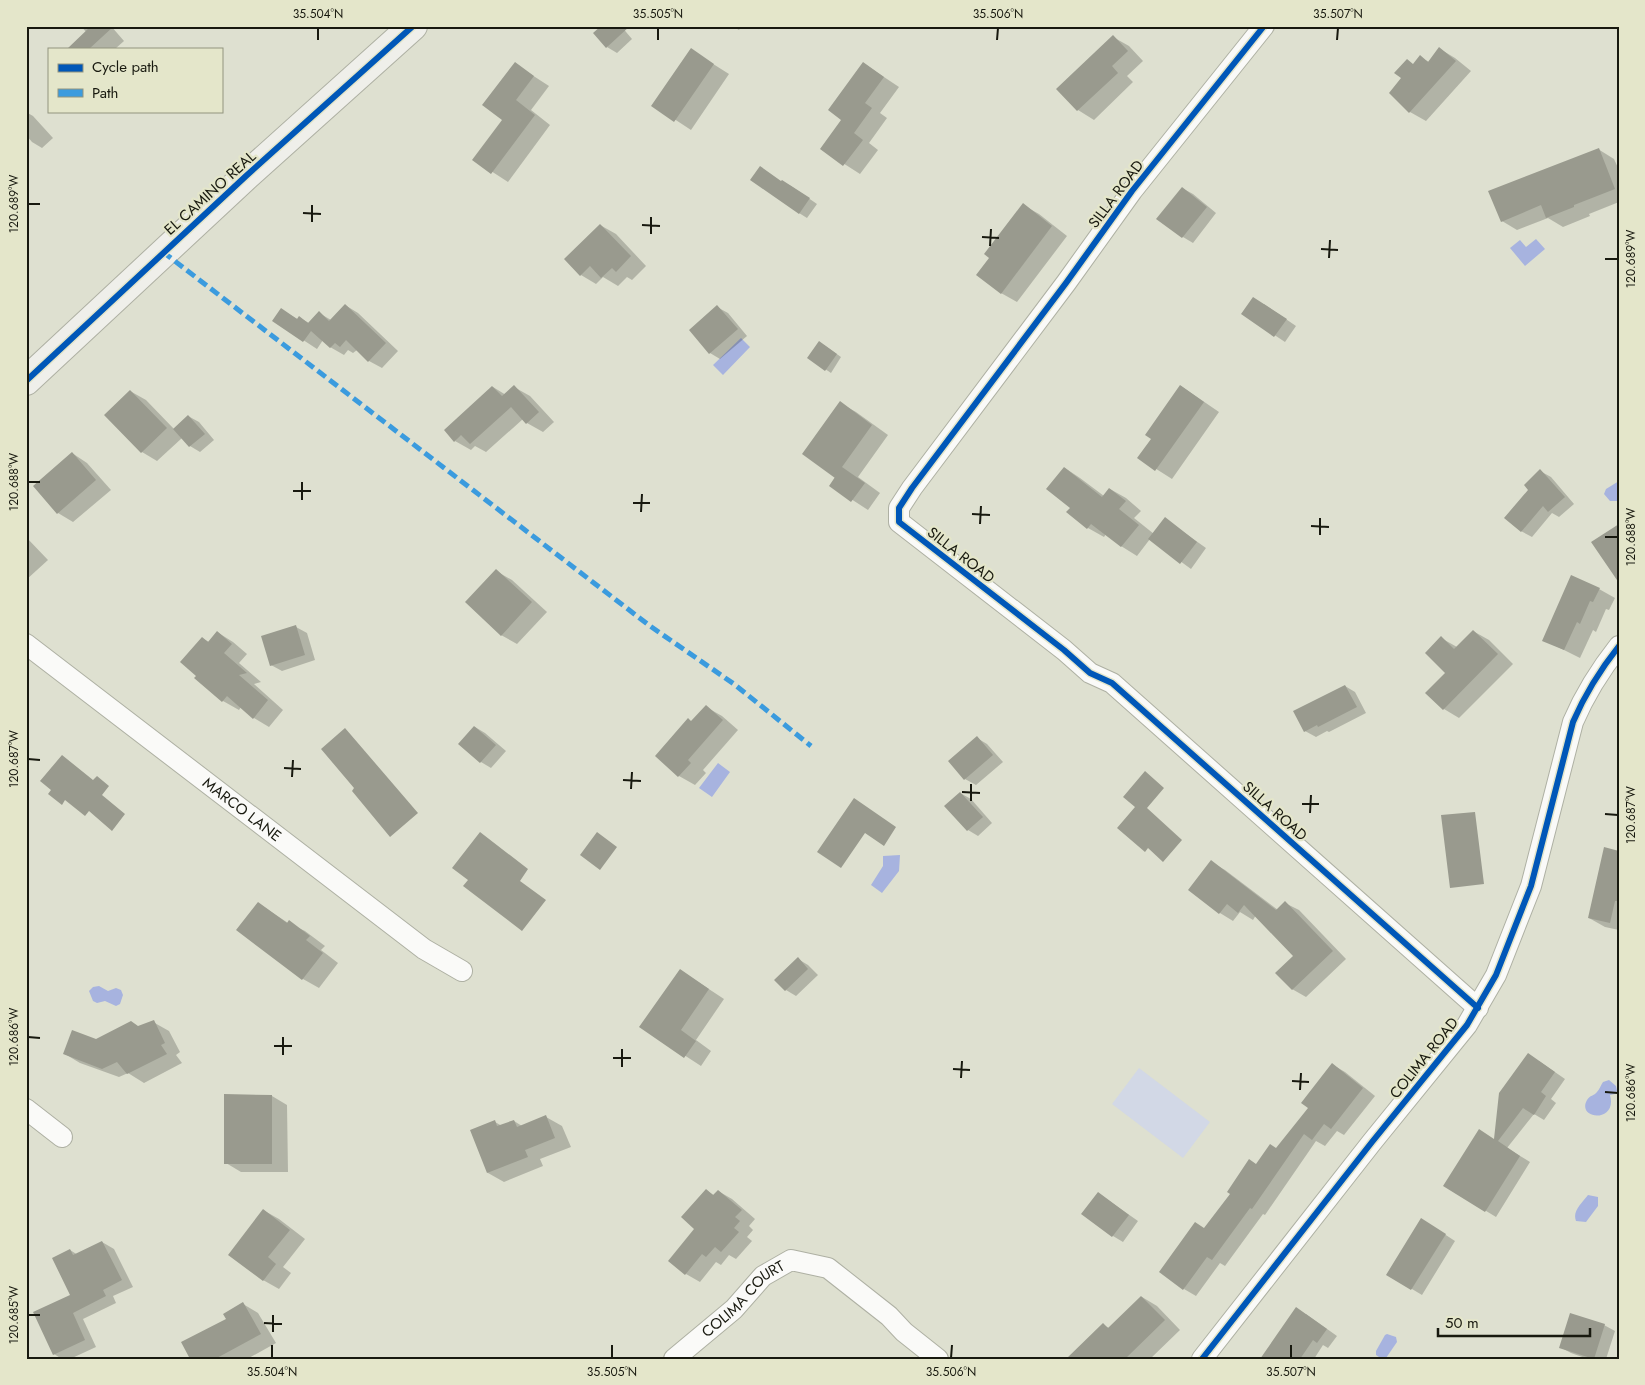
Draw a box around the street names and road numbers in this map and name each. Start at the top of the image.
street label: EL CAMINO REAL [159,146,261,240]
street label: SILLA ROAD [1083,155,1149,233]
street label: SILLA ROAD [923,522,999,588]
street label: MARCO LANE [198,772,286,847]
street label: SILLA ROAD [1238,776,1312,846]
street label: COLIMA ROAD [1384,1013,1464,1103]
street label: COLIMA COURT [697,1255,788,1343]

